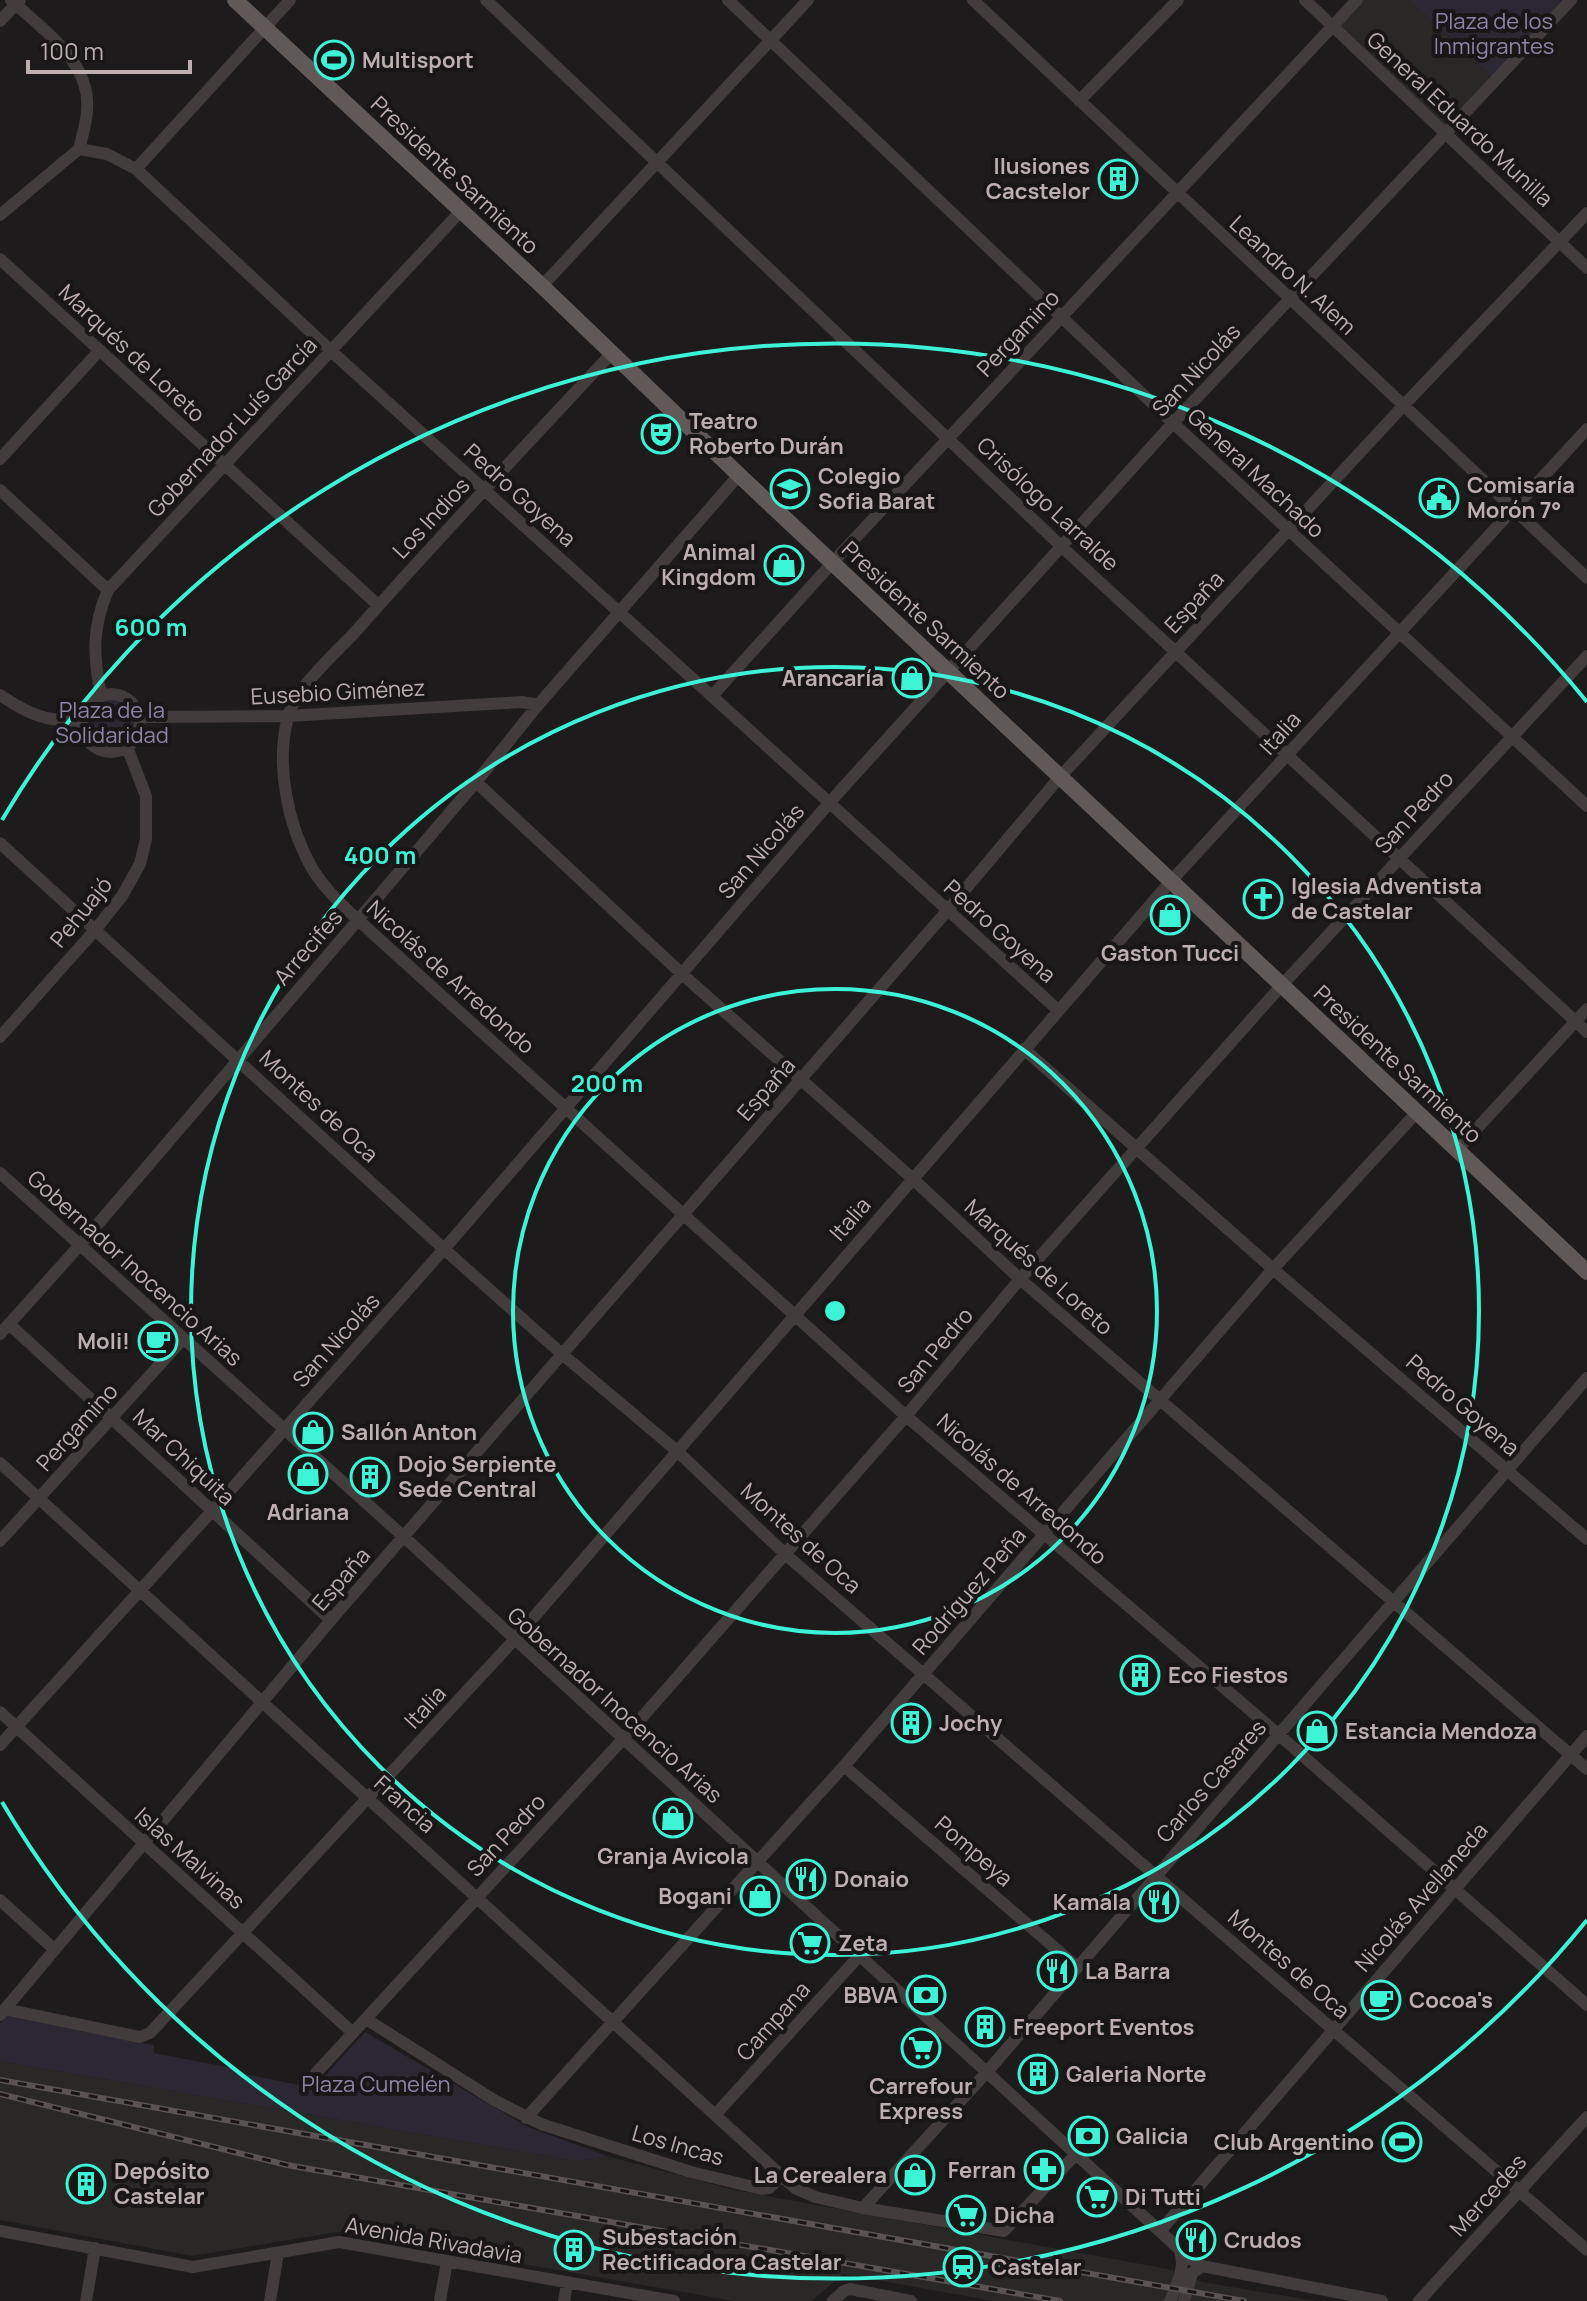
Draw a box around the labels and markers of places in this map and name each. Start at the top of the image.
sports icon: Multisport [313,39,355,81]
place label: Multisport [362,45,474,75]
place label: Ilusiones Cacstelor [986,151,1090,206]
building icon: Ilusiones Cacstelor [1097,158,1139,200]
place label: Teatro Roberto Durán [689,406,844,461]
theatre icon: Teatro Roberto Durán [640,413,682,455]
place label: Colegio Sofia Barat [818,461,935,516]
school or university icon: Colegio Sofia Barat [769,468,811,510]
place label: Comisaría Morón 7° [1467,470,1575,525]
public building icon: Comisaría Morón 7° [1418,477,1460,519]
place label: Animal Kingdom [661,537,756,592]
shop icon: Animal Kingdom [763,544,805,586]
shop icon: Arancaría [891,657,933,699]
place label: Arancaría [782,663,884,693]
place label: Iglesia Adventista de Castelar [1291,871,1482,926]
church icon: Iglesia Adventista de Castelar [1242,878,1284,920]
shop icon: Gaston Tucci [1149,894,1191,936]
place label: Gaston Tucci [1101,938,1239,968]
centre of rings [821,1297,849,1325]
cafe icon: Moli! [137,1320,179,1362]
place label: Moli! [77,1326,130,1356]
shop icon: Sallón Anton [292,1411,334,1453]
place label: Sallón Anton [341,1417,477,1447]
place label: Dojo Serpiente Sede Central [398,1449,556,1504]
shop icon: Adriana [287,1453,329,1495]
building icon: Dojo Serpiente Sede Central [349,1456,391,1498]
place label: Adriana [267,1497,349,1527]
building icon: Eco Fiestos [1119,1654,1161,1696]
place label: Eco Fiestos [1168,1660,1288,1690]
building icon: Jochy [890,1702,932,1744]
place label: Jochy [939,1708,1003,1738]
shop icon: Estancia Mendoza [1296,1710,1338,1752]
place label: Estancia Mendoza [1345,1716,1537,1746]
shop icon: Granja Avicola [652,1797,694,1839]
place label: Granja Avicola [597,1841,749,1871]
restaurant icon: Donaio [785,1858,827,1900]
place label: Donaio [834,1864,909,1894]
shop icon: Bogani [739,1875,781,1917]
place label: Bogani [658,1881,732,1911]
restaurant icon: Kamala [1138,1881,1180,1923]
place label: Kamala [1053,1887,1131,1917]
supermarket icon: Zeta [789,1922,831,1964]
place label: Zeta [838,1928,888,1958]
restaurant icon: La Barra [1036,1950,1078,1992]
place label: La Barra [1085,1956,1170,1986]
bank icon: BBVA [905,1974,947,2016]
cafe icon: Cocoa's [1360,1979,1402,2021]
place label: BBVA [844,1980,898,2010]
place label: Cocoa's [1409,1985,1493,2015]
building icon: Freeport Eventos [964,2006,1006,2048]
place label: Freeport Eventos [1013,2012,1195,2042]
supermarket icon: Carrefour Express [900,2027,942,2069]
building icon: Galeria Norte [1017,2053,1059,2095]
place label: Galeria Norte [1066,2059,1207,2089]
place label: Carrefour Express [869,2071,973,2126]
bank icon: Galicia [1067,2115,1109,2157]
place label: Galicia [1116,2121,1188,2151]
sports icon: Club Argentino [1381,2121,1423,2163]
place label: Club Argentino [1214,2127,1374,2157]
pharmacy icon: Ferran [1023,2149,1065,2191]
shop icon: La Cerealera [894,2154,936,2196]
place label: Ferran [948,2155,1016,2185]
place label: Depósito Castelar [114,2156,210,2211]
place label: La Cerealera [754,2160,887,2190]
building icon: Depósito Castelar [65,2163,107,2205]
supermarket icon: Di Tutti [1076,2176,1118,2218]
place label: Di Tutti [1125,2182,1201,2212]
supermarket icon: Dicha [945,2194,987,2236]
place label: Dicha [994,2200,1055,2230]
restaurant icon: Crudos [1175,2219,1217,2261]
place label: Subestación Rectificadora Castelar [602,2222,842,2277]
place label: Crudos [1224,2225,1302,2255]
building icon: Subestación Rectificadora Castelar [553,2229,595,2271]
station icon: Castelar [942,2246,984,2288]
place label: Castelar [991,2252,1082,2282]

